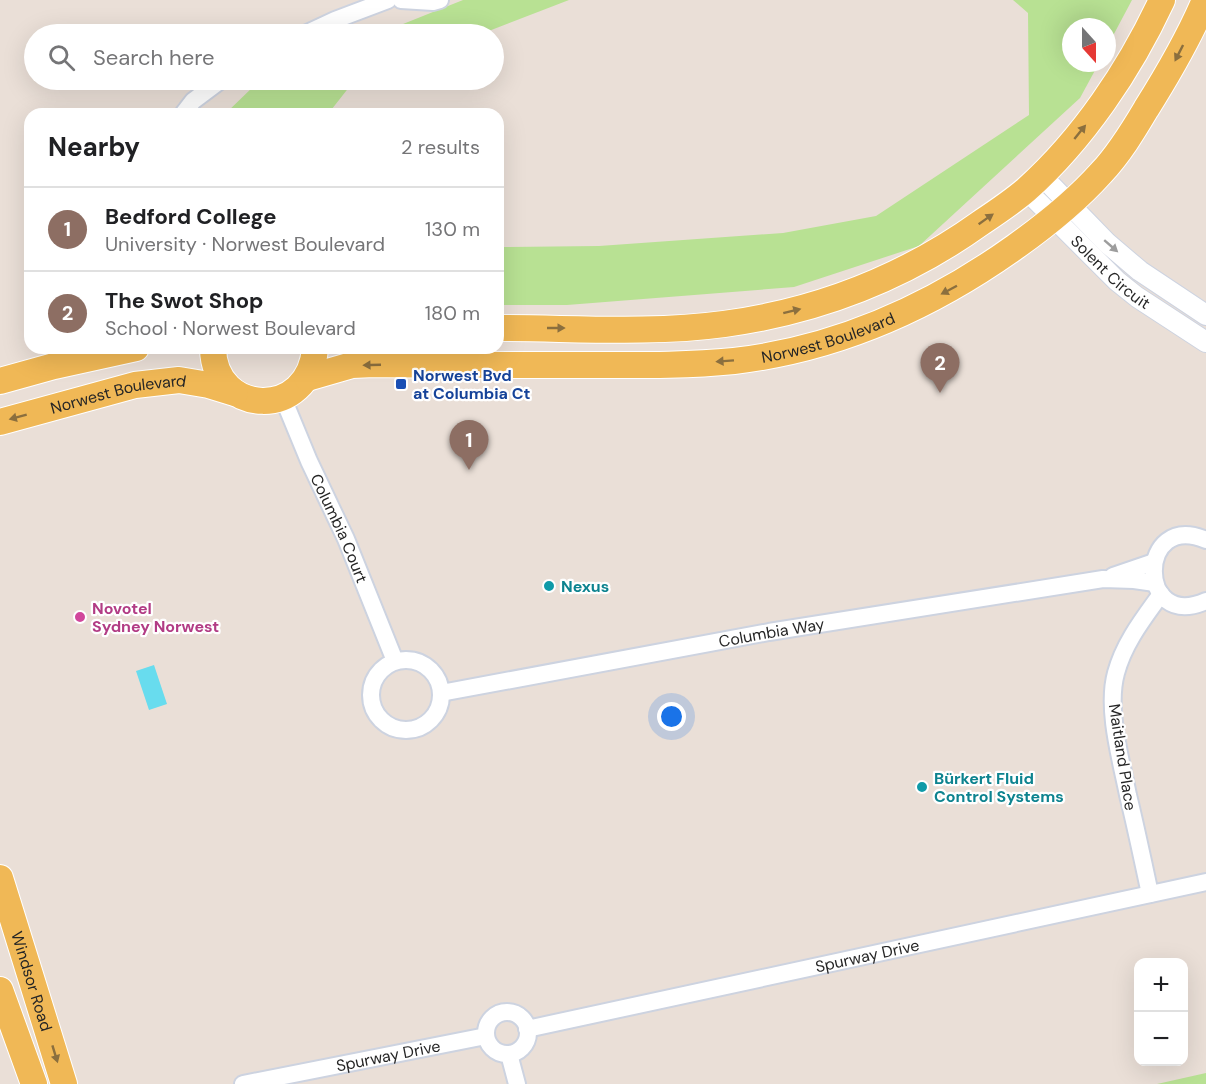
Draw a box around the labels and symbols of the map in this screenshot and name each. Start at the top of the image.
north arrow [1062,18,1116,72]
one-way arrow [1175,44,1184,61]
one-way arrow [1073,124,1086,140]
one-way arrow [978,214,994,226]
street label: Solent Circuit [1066,231,1154,314]
one-way arrow [1103,239,1118,253]
one-way arrow [940,285,957,295]
one-way arrow [783,306,801,316]
street label: Norwest Boulevard [760,308,898,368]
one-way arrow [547,323,566,333]
pin: 2 [920,344,960,393]
one-way arrow [716,356,735,366]
one-way arrow [362,360,381,369]
place label: Norwest Bvd at Columbia Ct [413,365,531,404]
street label: Norwest Boulevard [48,370,188,419]
marker: Norwest Bvd at Columbia Ct [394,377,408,391]
one-way arrow [9,412,27,422]
pin: 1 [450,420,488,470]
street label: Columbia Court [306,470,372,586]
place label: Nexus [561,576,609,597]
marker: Nexus [542,579,556,593]
place label: Novotel Sydney Norwest [92,598,219,637]
marker: Novotel Sydney Norwest [73,610,87,624]
street label: Columbia Way [717,613,826,652]
your location [657,702,686,731]
street label: Maitland Place [1104,702,1141,812]
place label: Bürkert Fluid Control Systems [934,768,1064,807]
marker: Bürkert Fluid Control Systems [915,780,929,794]
street label: Windsor Road [6,929,57,1034]
street label: Spurway Drive [813,934,921,977]
street label: Spurway Drive [334,1035,442,1076]
one-way arrow [51,1045,60,1063]

